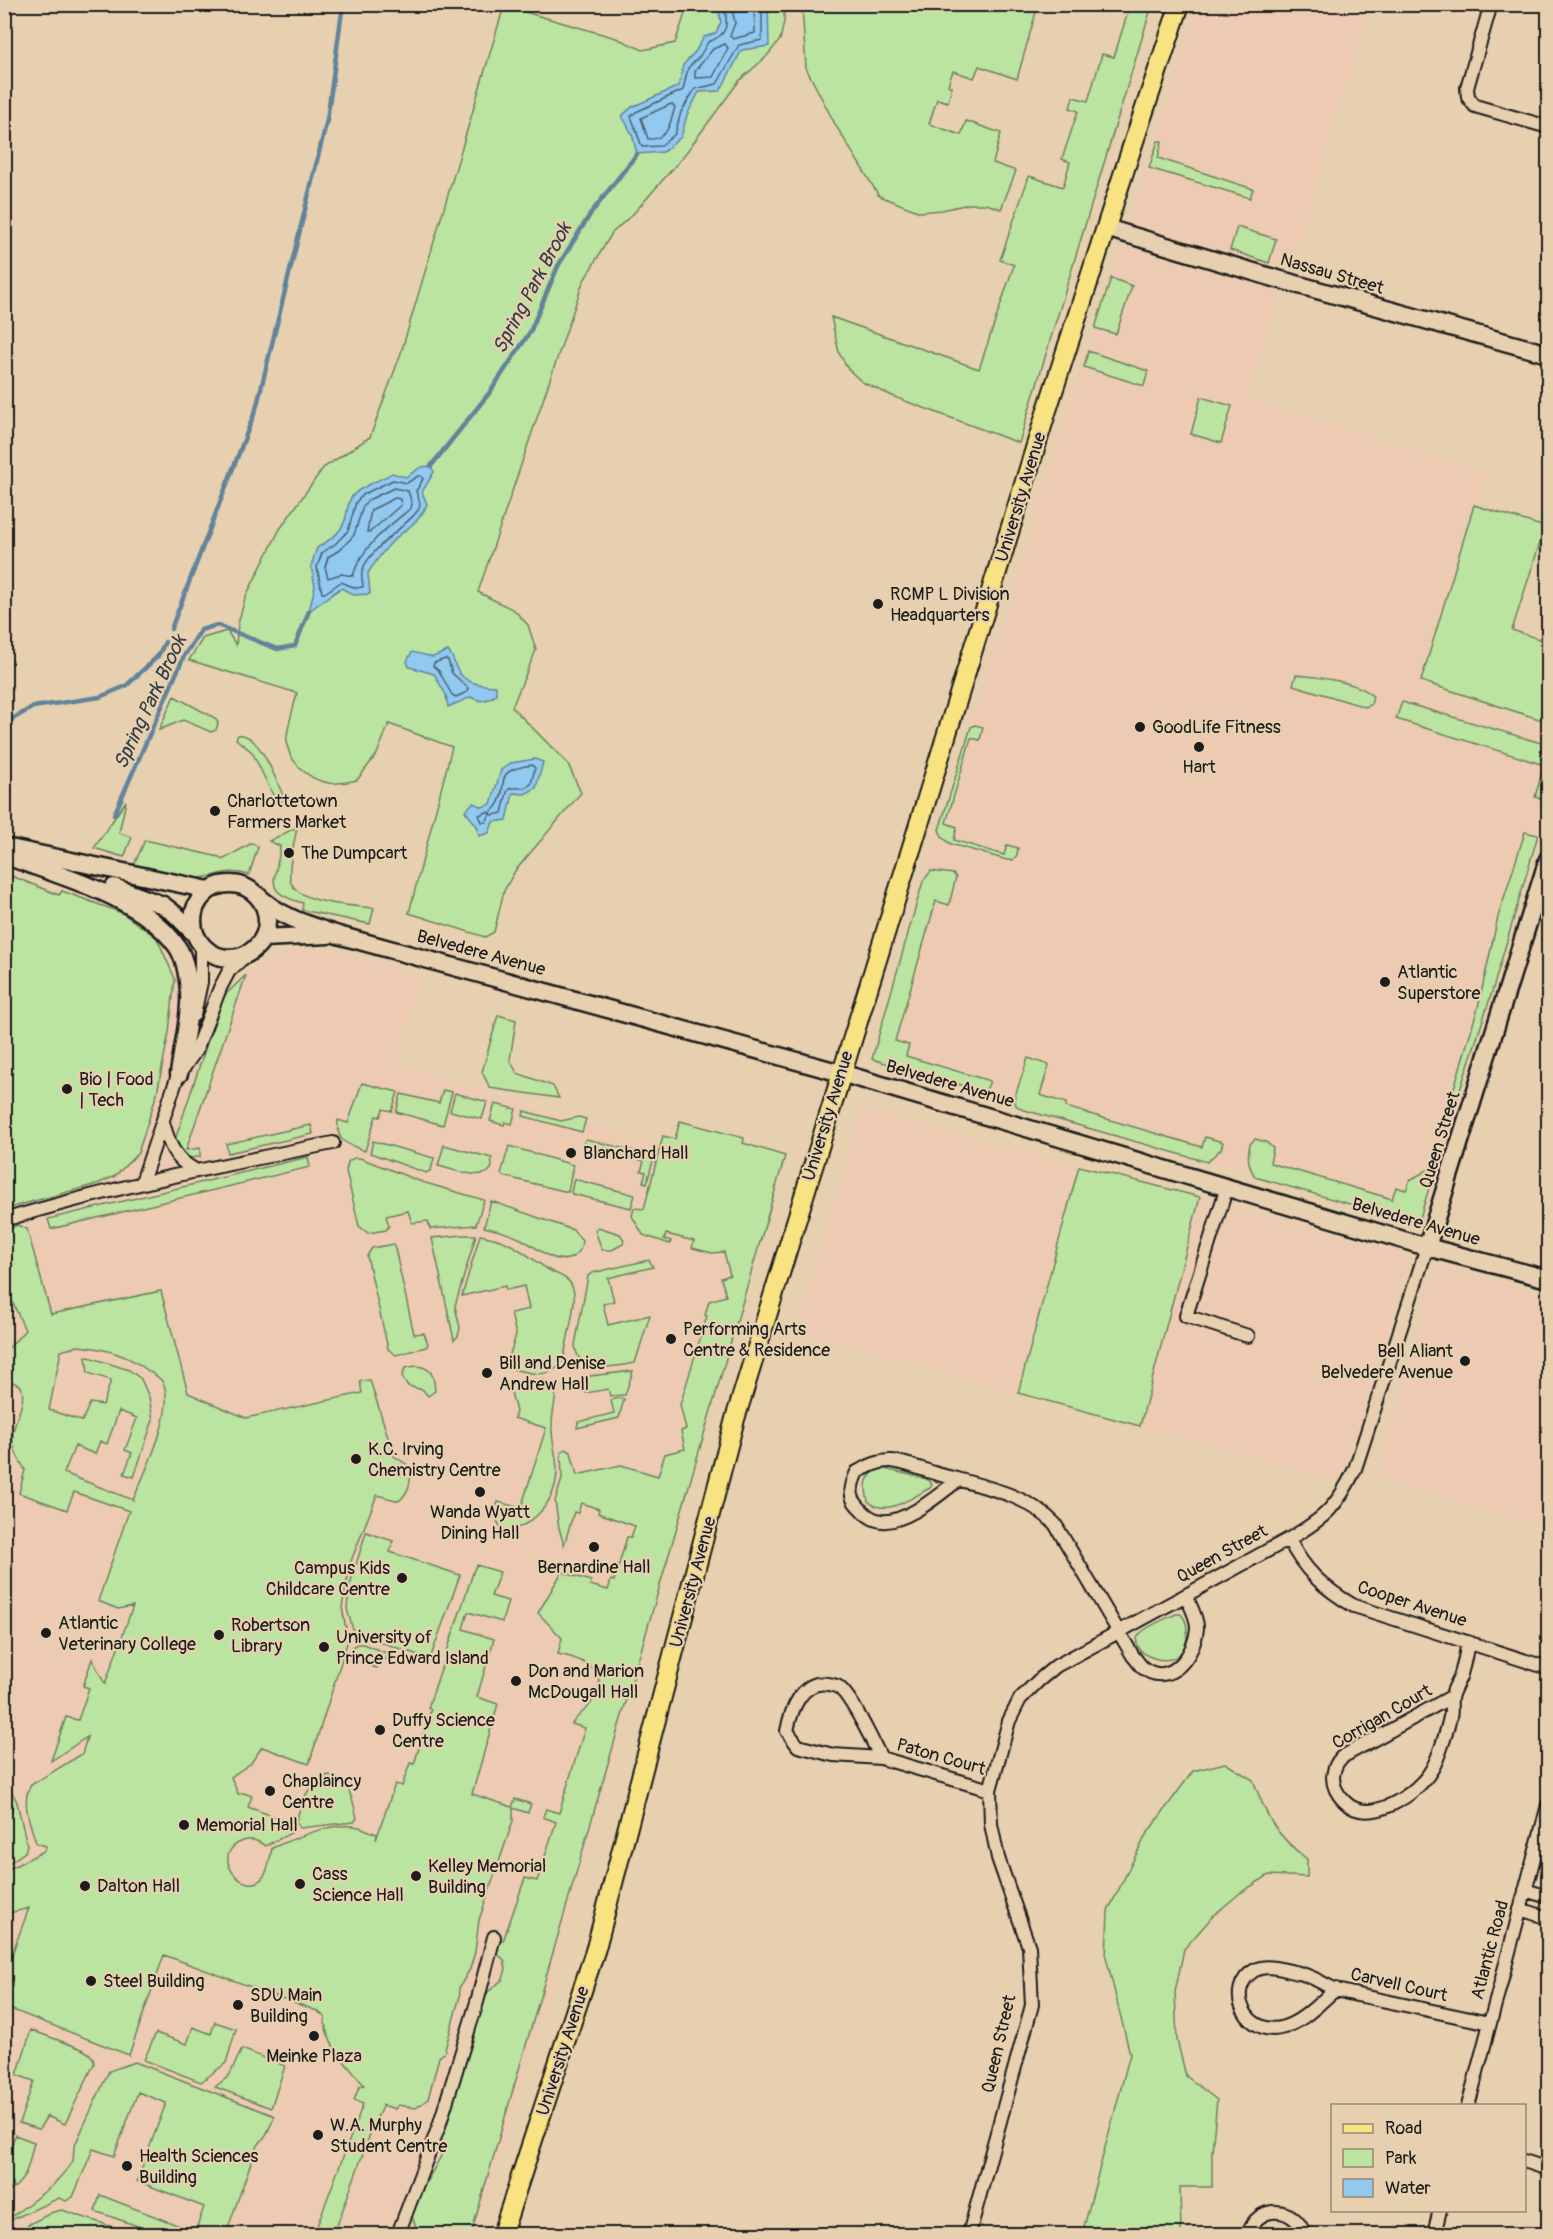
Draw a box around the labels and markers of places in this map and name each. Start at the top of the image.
place label: RCMP L Division Headquarters [890,583,1010,627]
marker: RCMP L Division Headquarters [871,597,885,611]
place label: GoodLife Fitness [1152,716,1281,739]
marker: GoodLife Fitness [1133,720,1147,734]
marker: Hart [1192,740,1206,754]
place label: Hart [1182,756,1216,779]
place label: Charlottetown Farmers Market [227,790,347,834]
marker: Charlottetown Farmers Market [208,804,222,818]
place label: The Dumpcart [301,842,408,865]
marker: The Dumpcart [282,846,296,860]
place label: Atlantic Superstore [1397,961,1480,1005]
marker: Atlantic Superstore [1378,975,1392,989]
place label: Bio | Food | Tech [79,1068,154,1112]
marker: Bio | Food | Tech [60,1082,74,1096]
place label: Blanchard Hall [583,1142,689,1165]
marker: Blanchard Hall [564,1146,578,1160]
place label: Performing Arts Centre & Residence [683,1318,830,1362]
marker: Performing Arts Centre & Residence [664,1332,678,1346]
place label: Bell Aliant Belvedere Avenue [1321,1340,1454,1384]
place label: Bill and Denise Andrew Hall [499,1352,606,1396]
marker: Bell Aliant Belvedere Avenue [1458,1354,1472,1368]
marker: Bill and Denise Andrew Hall [480,1366,494,1380]
place label: K.C. Irving Chemistry Centre [368,1438,501,1482]
marker: K.C. Irving Chemistry Centre [349,1452,363,1466]
marker: Wanda Wyatt Dining Hall [473,1485,487,1499]
place label: Wanda Wyatt Dining Hall [430,1501,531,1545]
marker: Bernardine Hall [587,1540,601,1554]
place label: Bernardine Hall [537,1556,651,1579]
place label: Campus Kids Childcare Centre [266,1557,390,1601]
marker: Campus Kids Childcare Centre [395,1571,409,1585]
place label: Atlantic Veterinary College [58,1612,196,1656]
place label: Robertson Library [231,1614,310,1658]
marker: Atlantic Veterinary College [39,1626,53,1640]
place label: University of Prince Edward Island [336,1626,489,1670]
marker: Robertson Library [212,1628,226,1642]
marker: University of Prince Edward Island [317,1640,331,1654]
place label: Don and Marion McDougall Hall [528,1660,644,1704]
marker: Don and Marion McDougall Hall [509,1674,523,1688]
place label: Duffy Science Centre [392,1709,495,1753]
marker: Duffy Science Centre [373,1723,387,1737]
place label: Chaplaincy Centre [282,1770,361,1814]
marker: Chaplaincy Centre [263,1784,277,1798]
place label: Memorial Hall [196,1814,298,1837]
marker: Memorial Hall [177,1818,191,1832]
place label: Kelley Memorial Building [428,1855,546,1899]
place label: Cass Science Hall [312,1863,404,1907]
marker: Kelley Memorial Building [409,1869,423,1883]
place label: Dalton Hall [97,1875,180,1898]
marker: Cass Science Hall [293,1877,307,1891]
marker: Dalton Hall [78,1879,92,1893]
place label: Steel Building [103,1970,205,1993]
marker: Steel Building [84,1974,98,1988]
place label: SDU Main Building [250,1984,322,2028]
marker: SDU Main Building [231,1998,245,2012]
marker: Meinke Plaza [307,2029,321,2043]
place label: Meinke Plaza [266,2045,362,2068]
place label: W.A. Murphy Student Centre [330,2114,447,2158]
marker: W.A. Murphy Student Centre [311,2128,325,2142]
place label: Health Sciences Building [139,2145,258,2189]
marker: Health Sciences Building [120,2159,134,2173]

